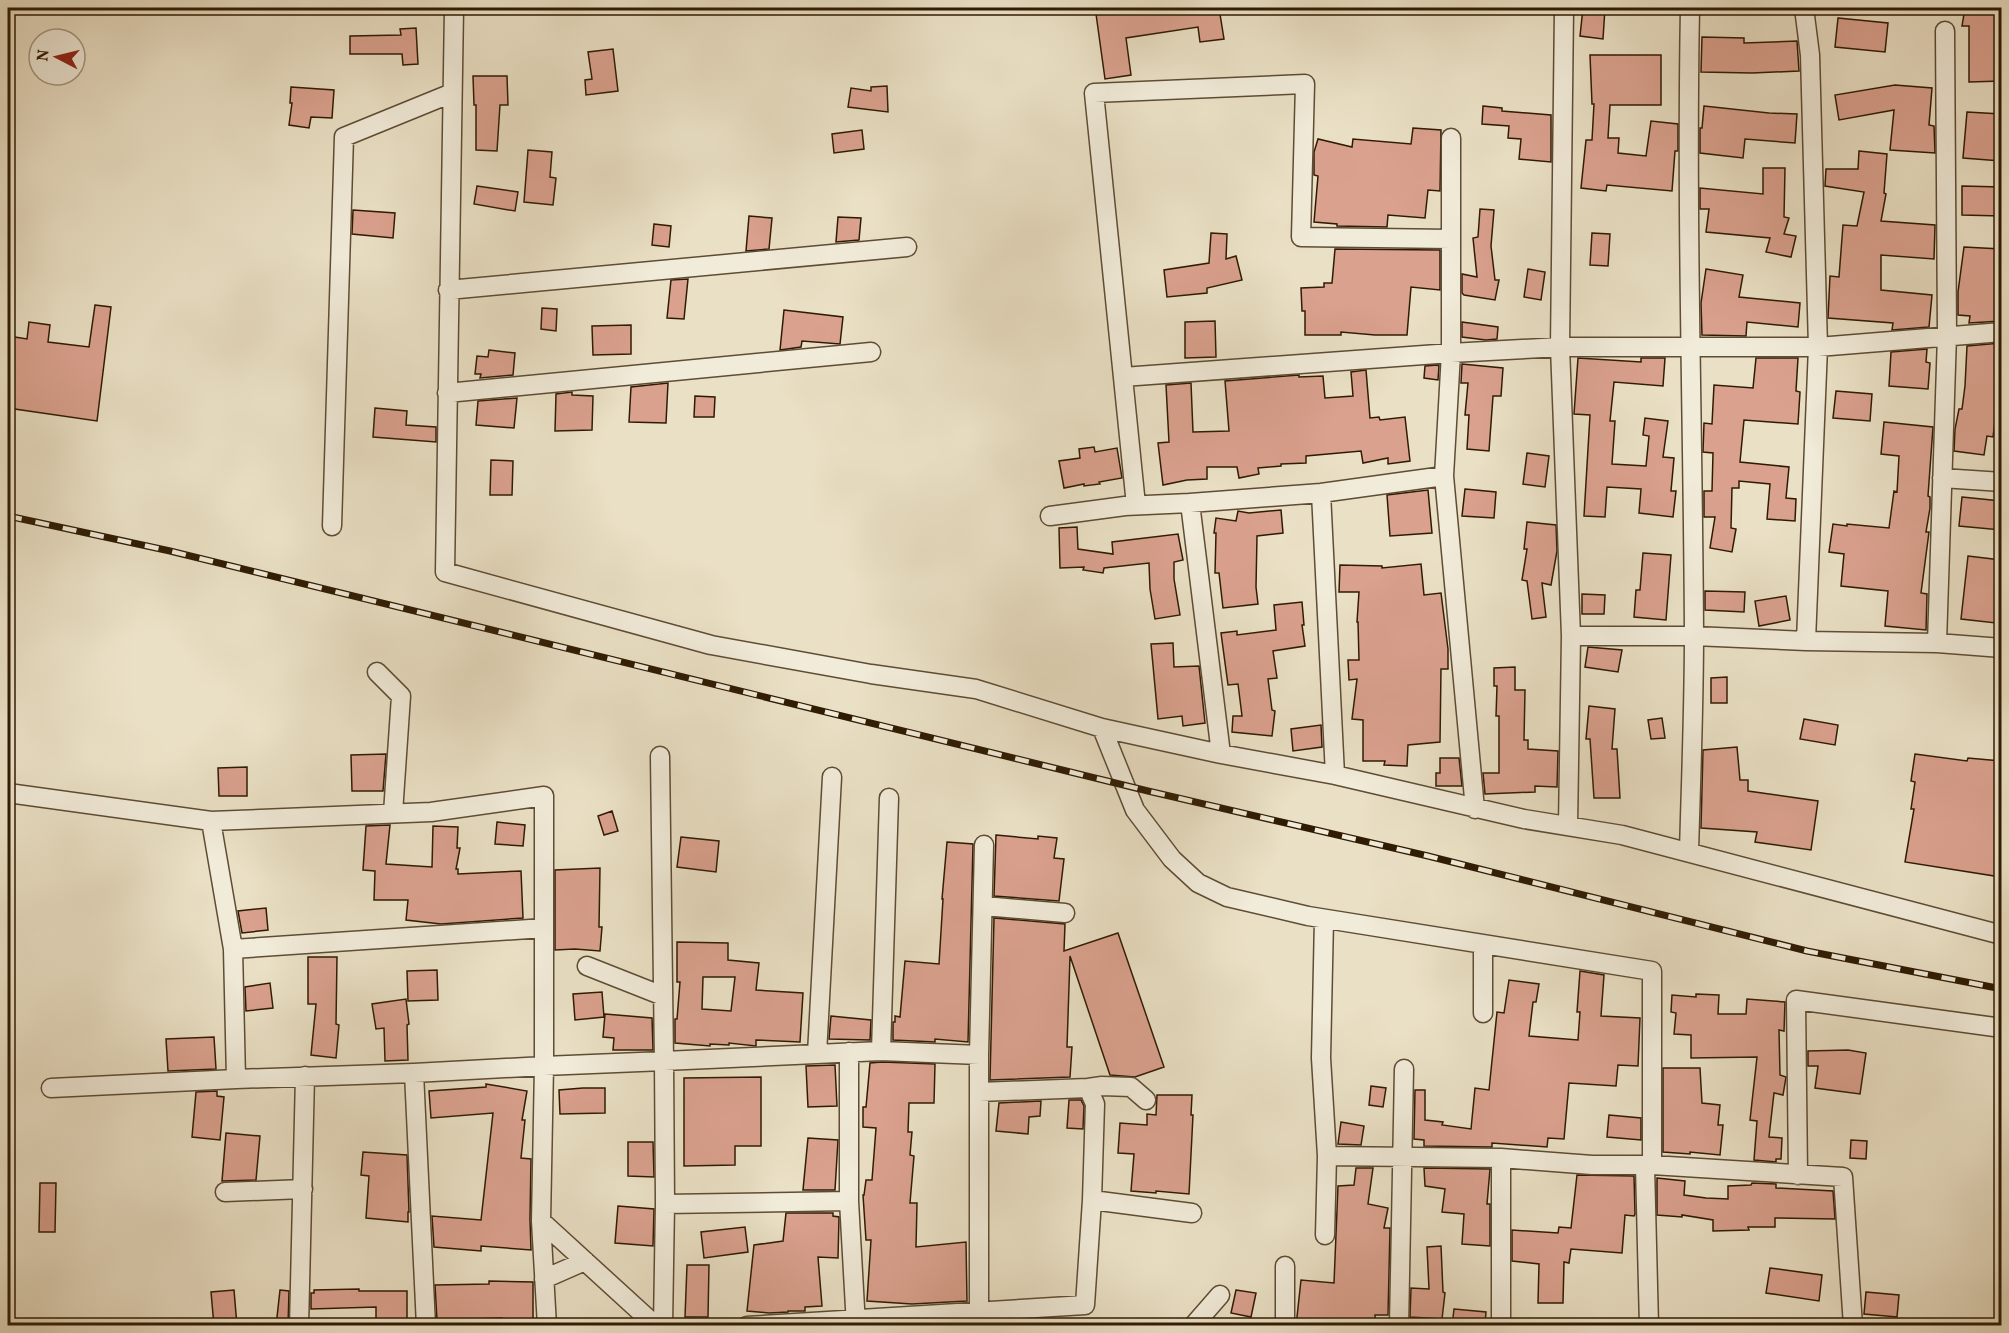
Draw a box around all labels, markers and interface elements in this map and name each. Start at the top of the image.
north arrow [27,27,87,87]
text: N [32,48,56,63]

